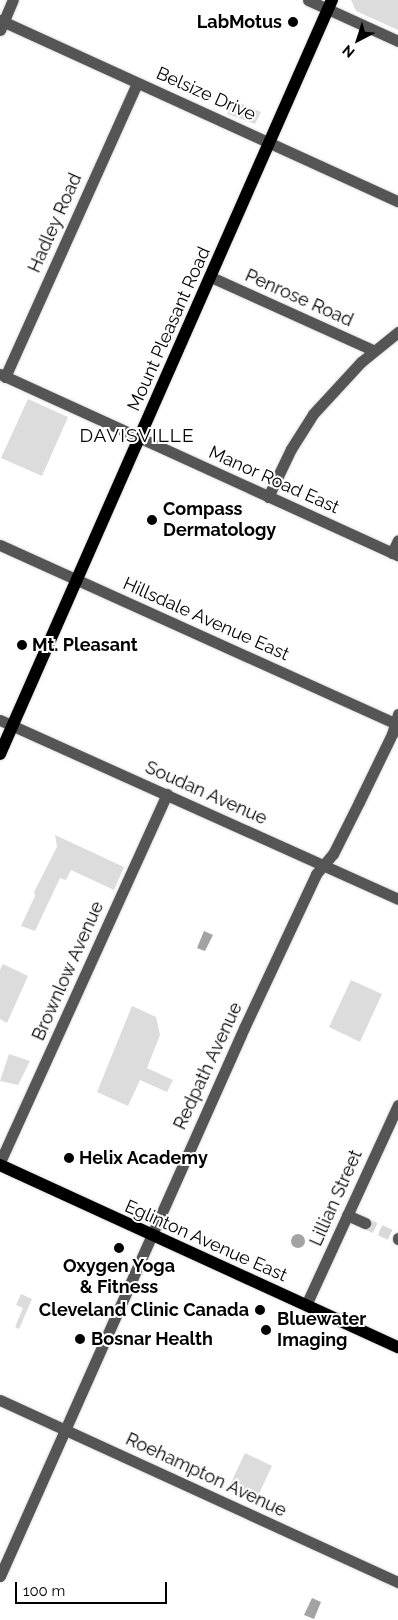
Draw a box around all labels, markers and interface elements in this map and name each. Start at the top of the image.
place label: LabMotus [197,11,282,33]
marker: LabMotus [286,15,300,29]
north arrow [333,15,383,65]
text: N [339,42,358,61]
street label: Belsize Drive [153,62,259,126]
street label: Hadley Road [23,170,87,276]
street label: Mount Pleasant Road [123,244,215,414]
street label: Penrose Road [242,265,356,331]
district label: DAVISVILLE [78,425,196,447]
street label: Manor Road East [205,441,343,519]
place label: Compass Dermatology [163,499,276,542]
marker: Compass Dermatology [145,513,159,527]
street label: Hillsdale Avenue East [119,573,293,665]
place label: Mt. Pleasant [32,634,138,656]
marker: Mt. Pleasant [16,639,28,651]
street label: Soudan Avenue [142,756,270,830]
street label: Brownlow Avenue [27,898,109,1044]
street label: Redpath Avenue [169,999,247,1133]
place label: Helix Academy [79,1147,208,1169]
street label: Lillian Street [305,1147,367,1249]
marker: Helix Academy [63,1152,75,1164]
street label: Eglinton Avenue East [121,1195,291,1287]
marker: Oxygen Yoga & Fitness [113,1242,125,1254]
place label: Oxygen Yoga & Fitness [63,1256,175,1298]
place label: Cleveland Clinic Canada [39,1299,249,1321]
marker: Cleveland Clinic Canada [253,1303,267,1317]
place label: Bluewater Imaging [277,1309,366,1352]
marker: Bluewater Imaging [259,1323,273,1337]
place label: Bosnar Health [91,1328,213,1350]
marker: Bosnar Health [73,1332,87,1346]
street label: Roehampton Avenue [122,1428,290,1522]
scale bar [18,1572,170,1604]
text: 100 m [23,1582,65,1600]

